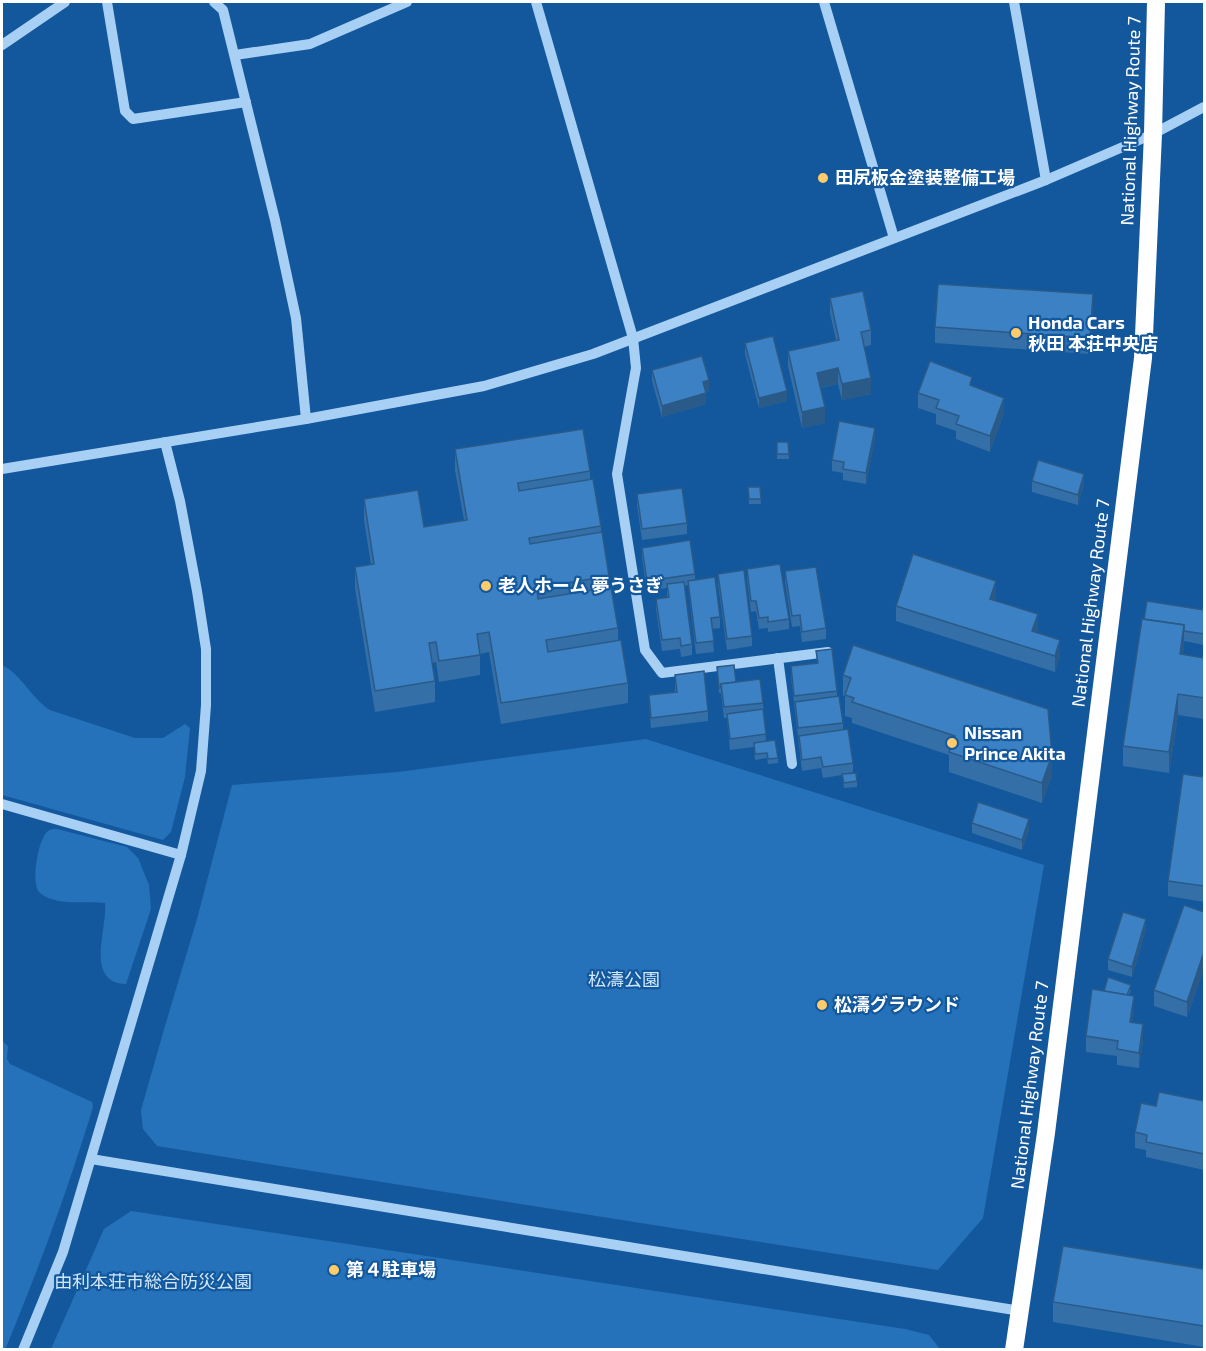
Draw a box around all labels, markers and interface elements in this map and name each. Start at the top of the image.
street label: National Highway Route 7 [1115,16,1145,226]
place label: 田尻板金塗装整備工場 [835,166,1015,188]
marker: 田尻板金塗装整備工場 [816,171,830,185]
place label: Honda Cars 秋田 本荘中央店 [1028,311,1158,354]
marker: Honda Cars 秋田 本荘中央店 [1009,326,1023,340]
street label: National Highway Route 7 [1066,498,1114,708]
place label: 老人ホーム 夢うさぎ [498,574,663,596]
marker: 老人ホーム 夢うさぎ [479,579,493,593]
place label: Nissan Prince Akita [964,721,1066,764]
marker: Nissan Prince Akita [945,736,959,750]
park label: 松濤公園 [588,968,660,990]
street label: National Highway Route 7 [1005,980,1053,1190]
place label: 松濤グラウンド [834,993,960,1015]
marker: 松濤グラウンド [815,998,829,1012]
place label: 第４駐車場 [346,1258,436,1280]
marker: 第４駐車場 [327,1263,341,1277]
park label: 由利本荘市総合防災公園 [54,1270,252,1292]

